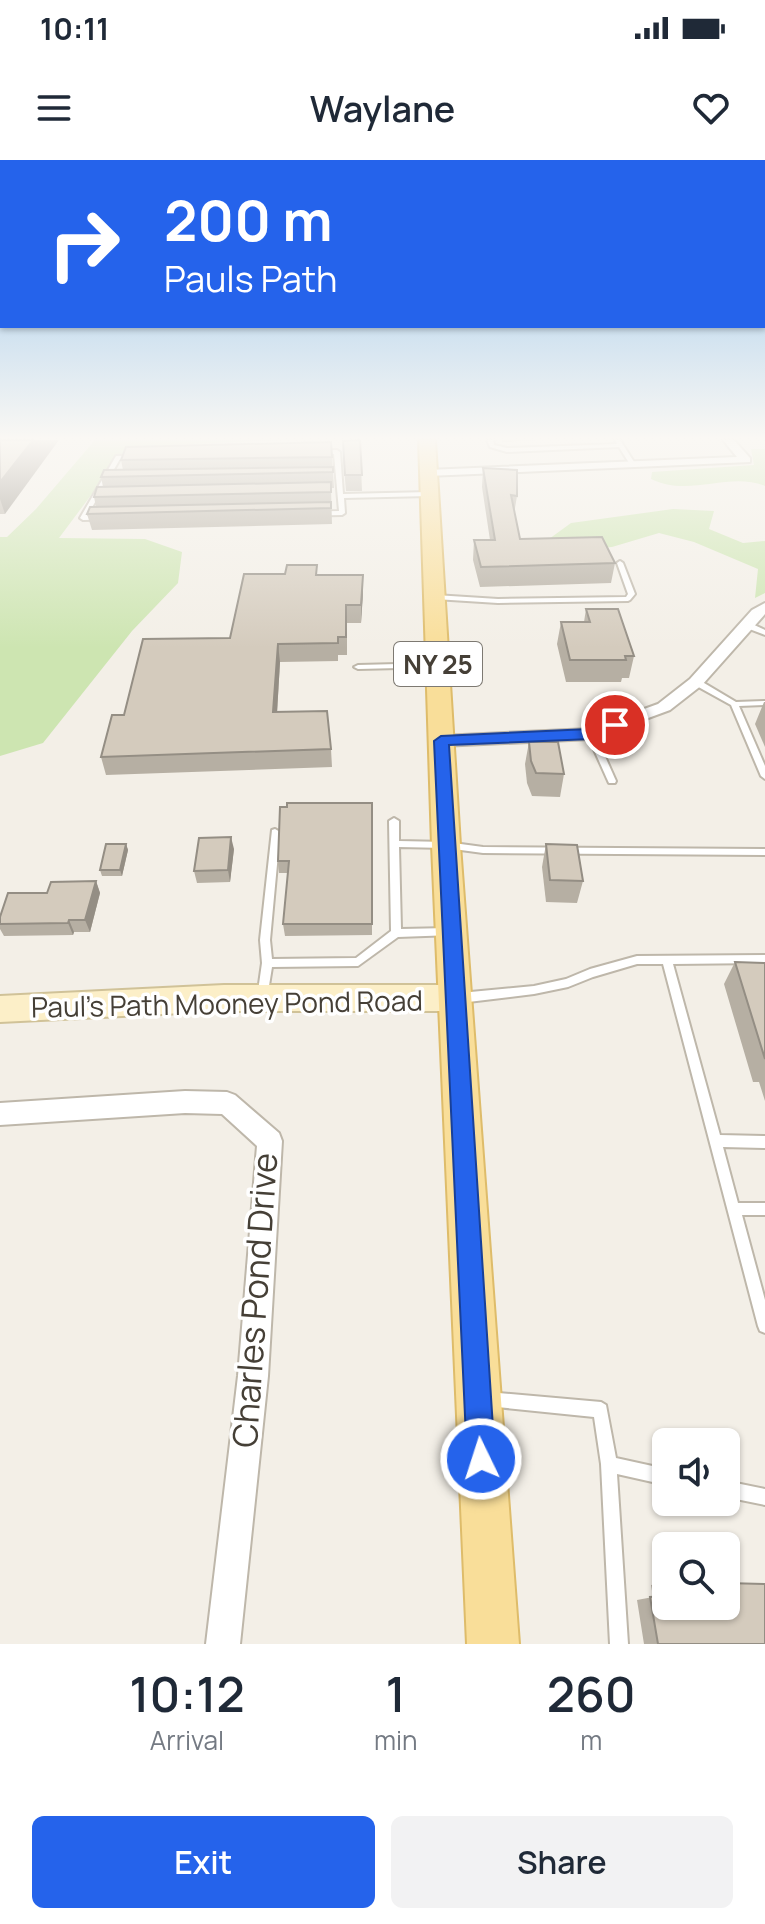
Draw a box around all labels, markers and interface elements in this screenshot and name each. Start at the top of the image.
text: 10:11 [40,8,109,49]
text: Waylane [310,84,455,133]
icon: menu [32,86,76,130]
icon: heart [689,86,733,130]
text: 200 m [164,181,333,258]
icon: right [32,192,136,296]
text: Pauls Path [164,254,338,303]
road number: NY 25 [394,642,482,686]
pin [581,691,649,759]
icon: arrive [593,703,637,747]
street label: Paul's Path Mooney Pond Road [31,981,423,1025]
street label: Charles Pond Drive [221,1151,287,1449]
position arrow [439,1417,523,1501]
map controls [652,1428,740,1620]
button: sound [652,1428,740,1516]
button: search [652,1532,740,1620]
text: 10:12 [129,1661,245,1726]
text: 1 [386,1661,406,1726]
text: 260 [547,1661,636,1726]
text: Arrival [150,1722,224,1758]
text: min [374,1722,417,1758]
text: m [580,1722,602,1758]
button: Exit [32,1816,375,1908]
button: Share [391,1816,733,1908]

